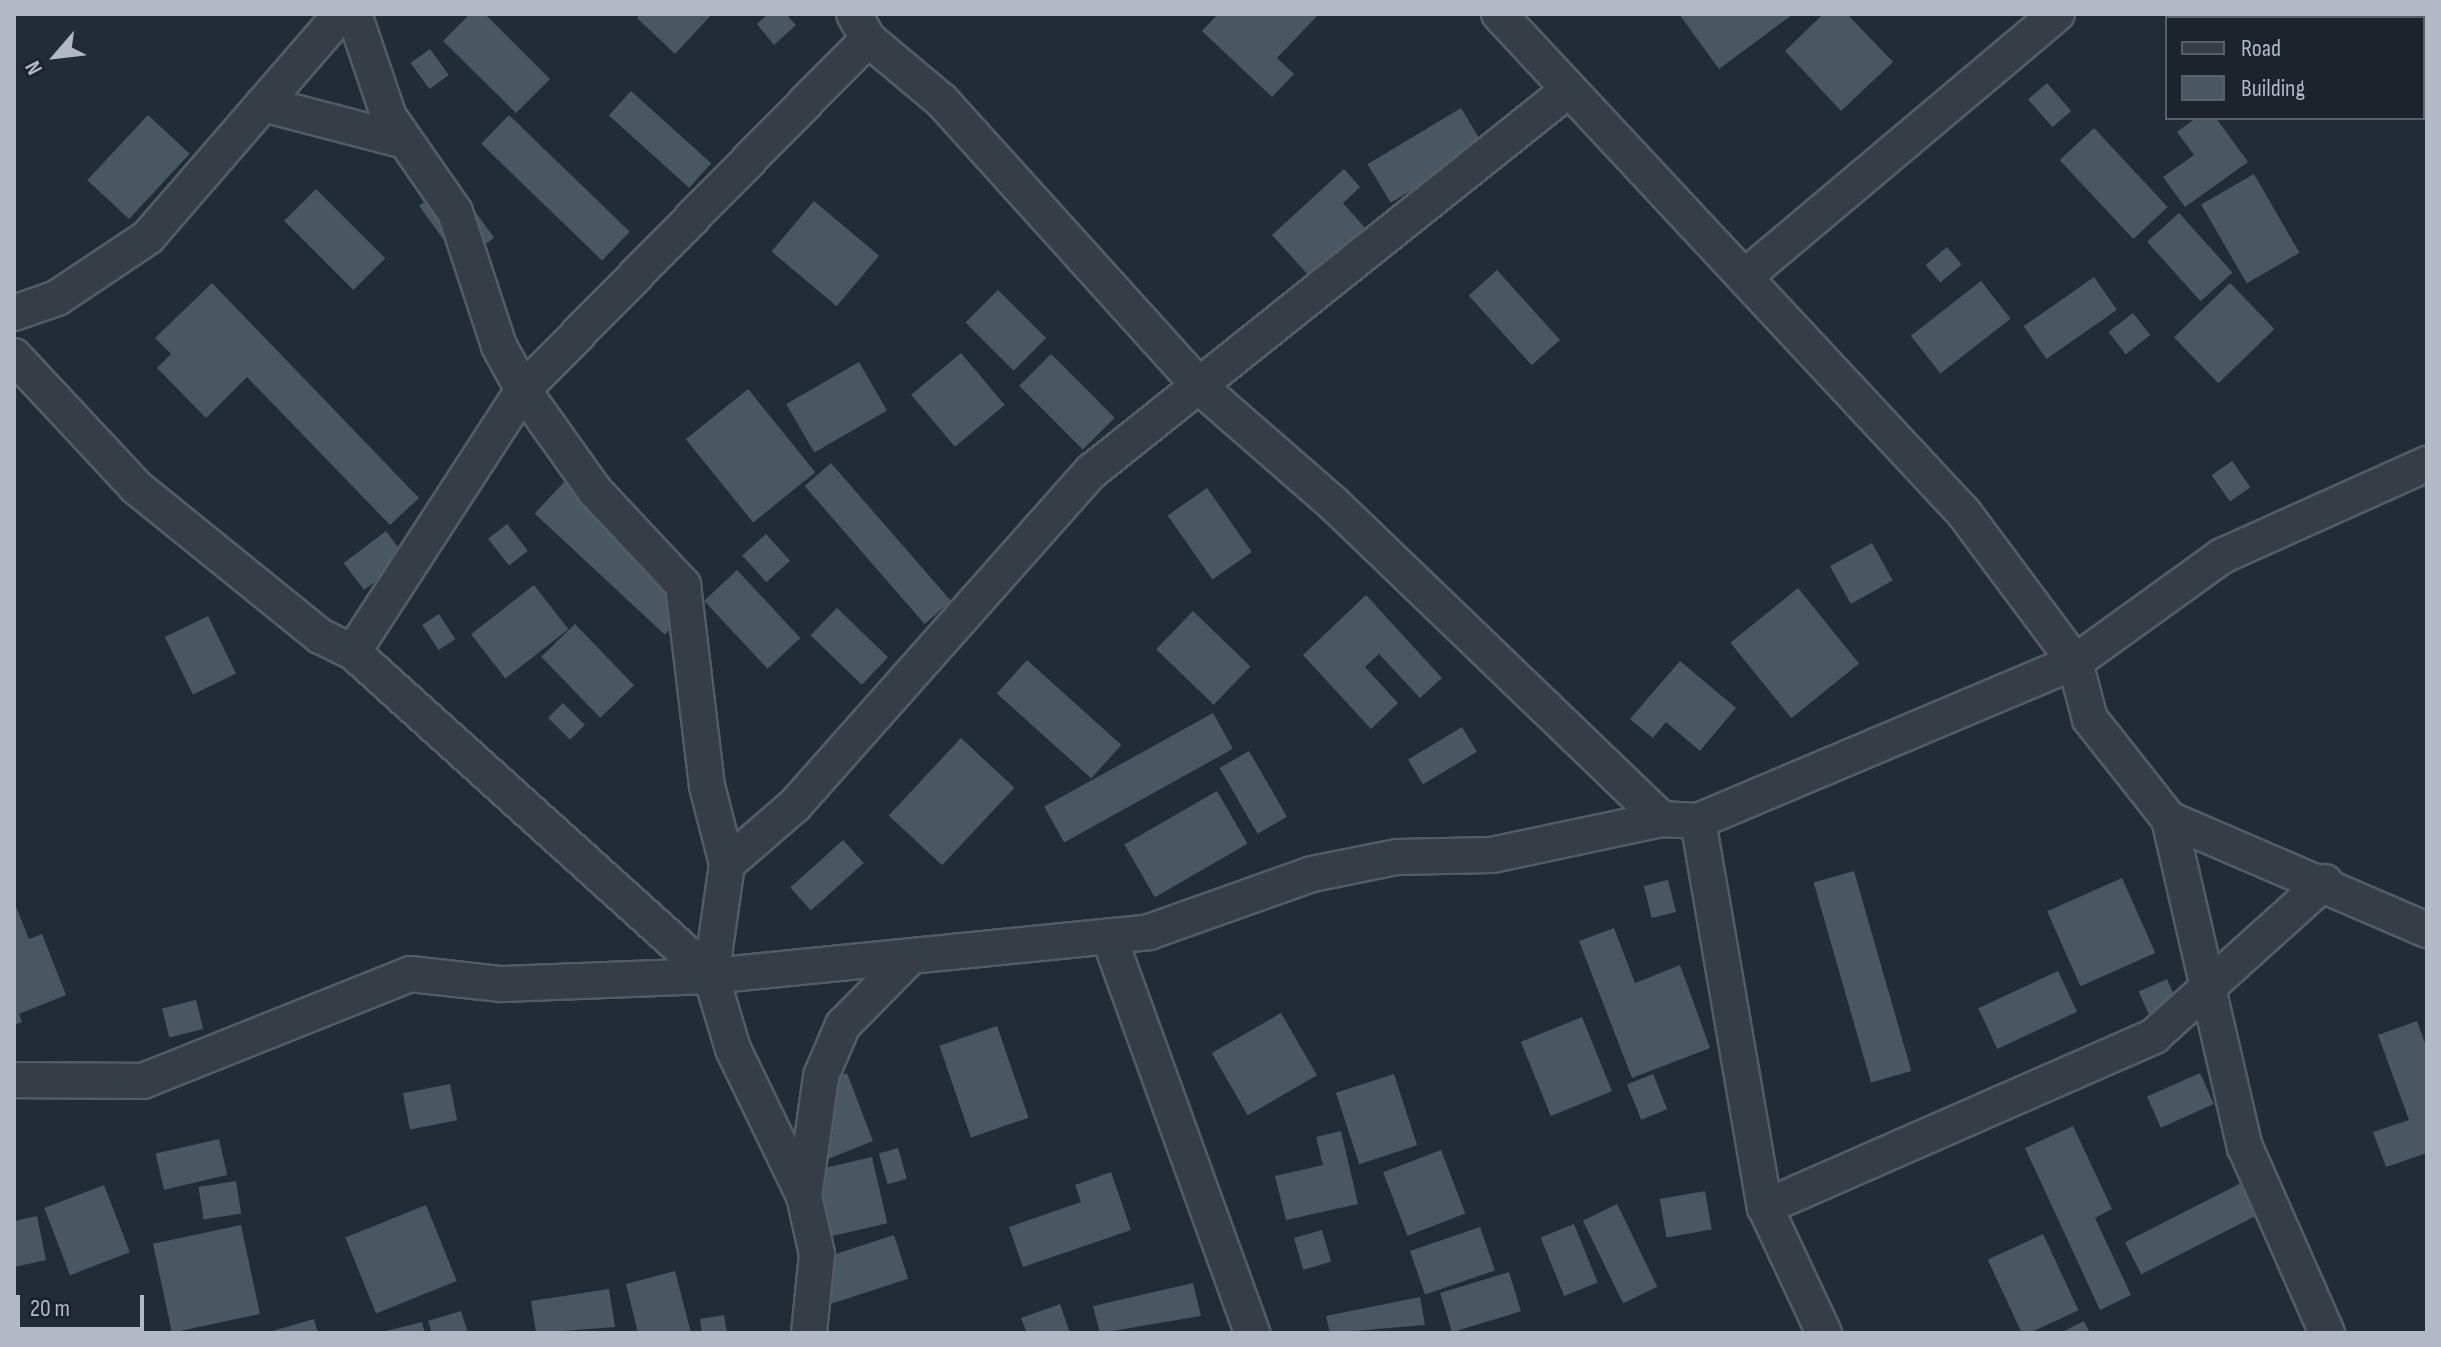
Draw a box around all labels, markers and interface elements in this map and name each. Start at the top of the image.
north arrow [16,16,96,96]
legend [2165,16,2425,120]
text: Road [2241,34,2281,63]
text: N [20,56,49,79]
text: Building [2241,74,2305,103]
scale bar [20,1279,148,1329]
text: 20 m [30,1294,70,1323]

